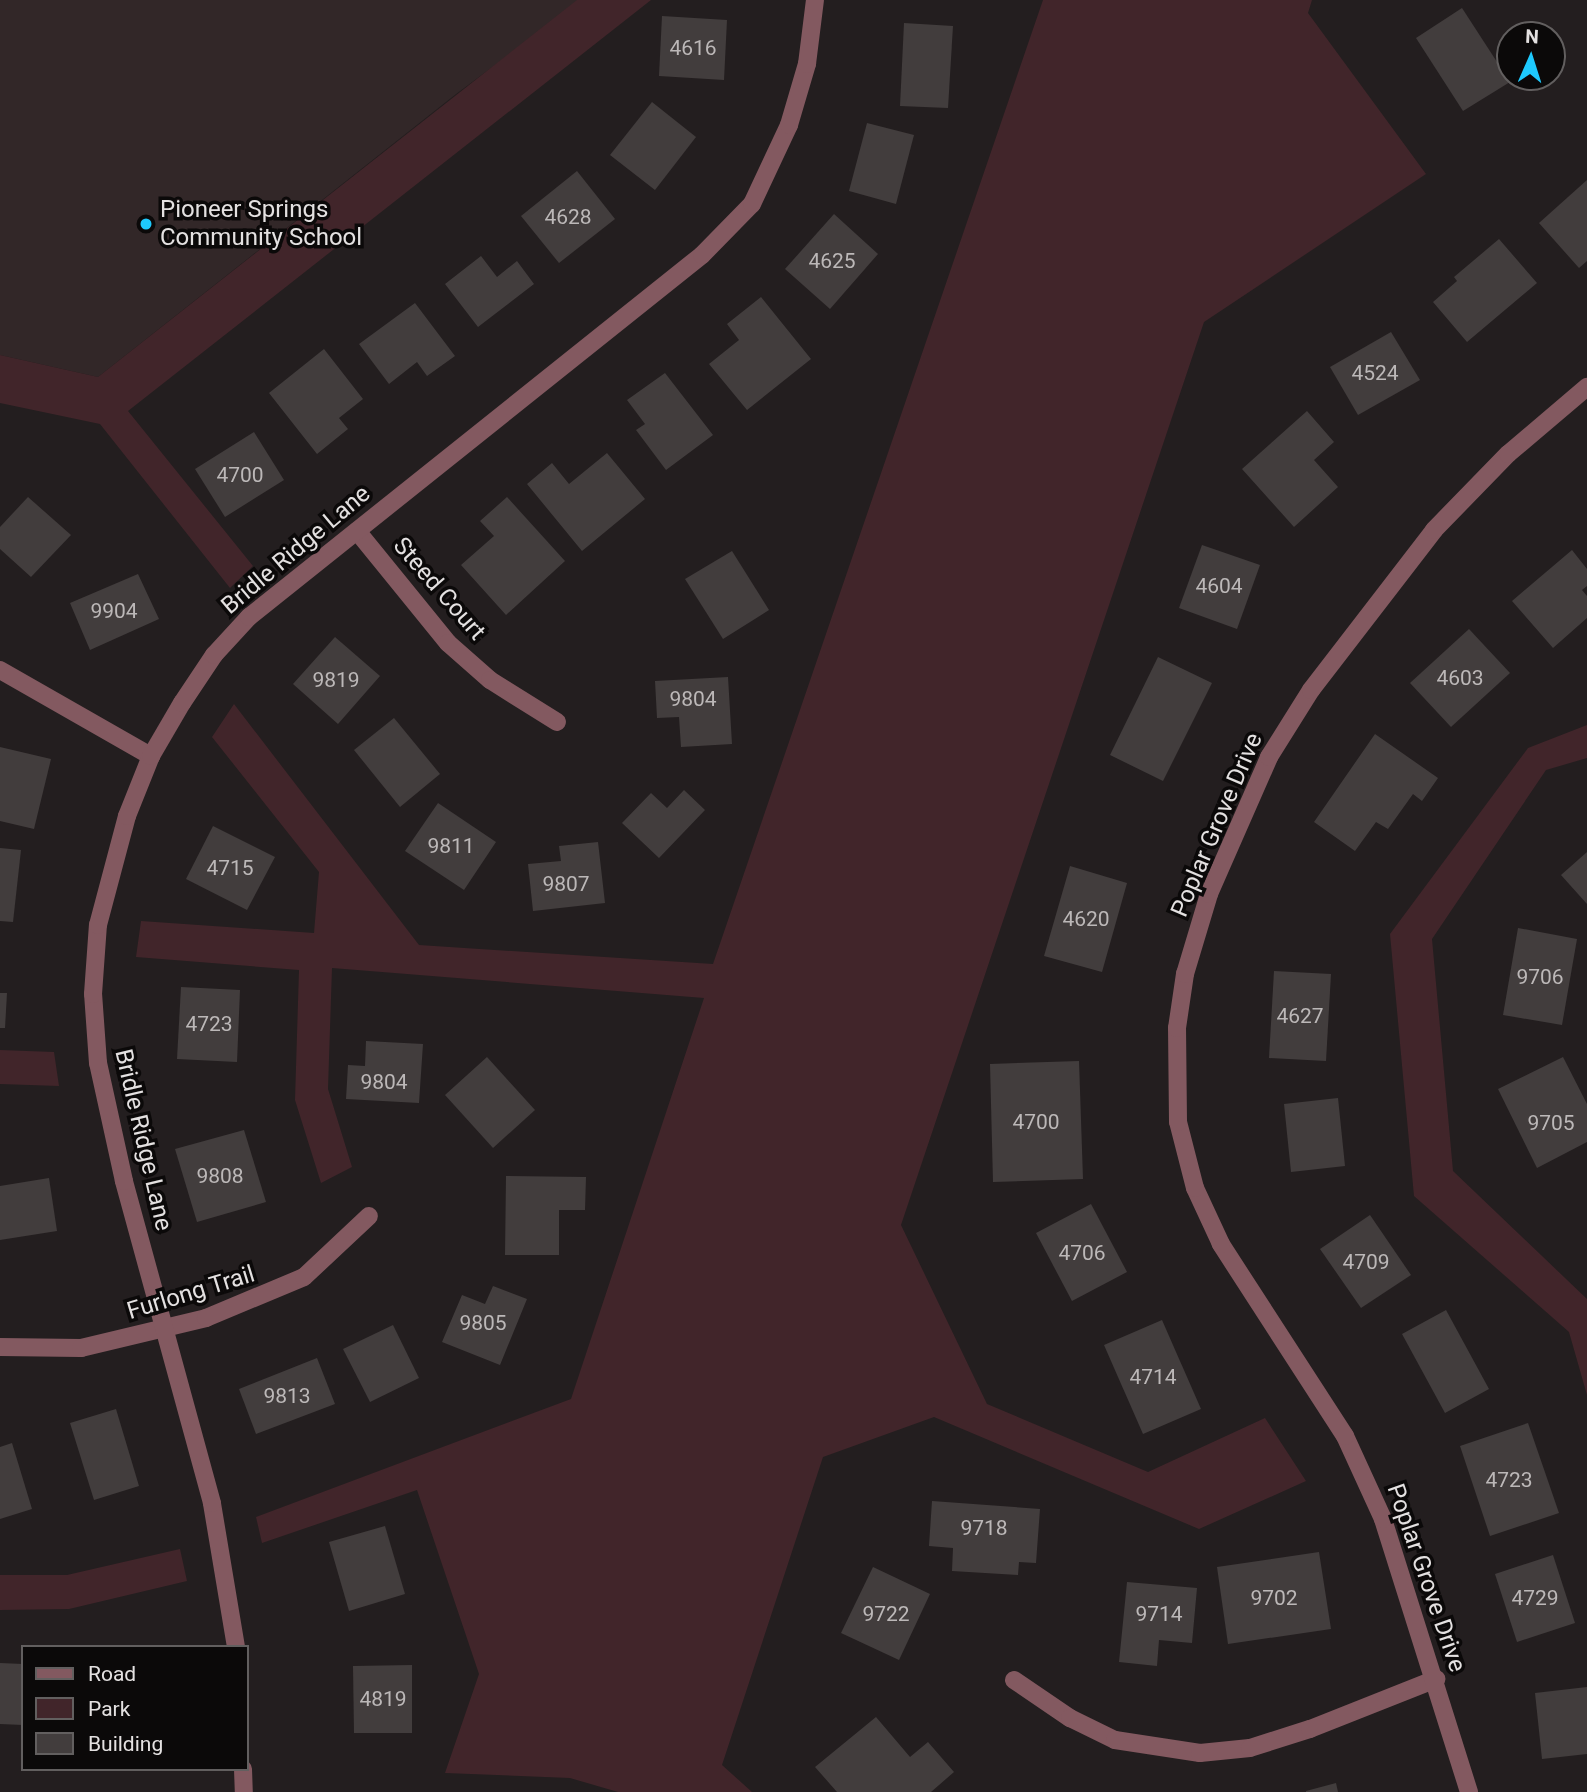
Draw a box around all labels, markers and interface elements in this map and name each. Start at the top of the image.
north arrow [1496,21,1566,91]
text: N [1525,25,1539,48]
house number: 4616 [669,35,717,61]
place label: Pioneer Springs Community School [160,196,362,252]
house number: 4628 [544,204,592,230]
marker: Pioneer Springs Community School [138,216,154,232]
house number: 4625 [808,248,856,274]
house number: 4524 [1351,360,1399,386]
house number: 4700 [216,462,264,488]
street label: Bridle Ridge Lane [216,479,376,621]
street label: Steed Court [387,532,491,646]
house number: 4604 [1195,573,1243,599]
house number: 9904 [90,598,138,624]
house number: 4603 [1436,665,1484,691]
house number: 9819 [312,667,360,693]
house number: 9804 [669,686,717,712]
street label: Poplar Grove Drive [1165,729,1269,921]
house number: 9811 [427,833,475,859]
house number: 4715 [206,855,254,881]
house number: 9807 [542,871,590,897]
house number: 4620 [1062,906,1110,932]
house number: 9706 [1516,964,1564,990]
house number: 4627 [1276,1003,1324,1029]
house number: 4723 [185,1011,233,1037]
street label: Bridle Ridge Lane [108,1047,178,1233]
house number: 9804 [360,1069,408,1095]
house number: 4700 [1012,1109,1060,1135]
house number: 9705 [1527,1110,1575,1136]
house number: 9808 [196,1163,244,1189]
house number: 4706 [1058,1240,1106,1266]
house number: 4709 [1342,1249,1390,1275]
street label: Furlong Trail [123,1260,259,1326]
house number: 9805 [459,1310,507,1336]
house number: 4714 [1129,1364,1177,1390]
house number: 9813 [263,1383,311,1409]
house number: 4723 [1485,1467,1533,1493]
street label: Poplar Grove Drive [1380,1480,1472,1676]
house number: 9718 [960,1515,1008,1541]
house number: 9702 [1250,1585,1298,1611]
house number: 4729 [1511,1585,1559,1611]
house number: 9722 [862,1601,910,1627]
house number: 9714 [1135,1601,1183,1627]
legend [21,1645,248,1771]
text: Road [88,1662,136,1686]
house number: 4819 [359,1686,407,1712]
text: Park [88,1697,130,1721]
text: Building [88,1732,163,1756]

